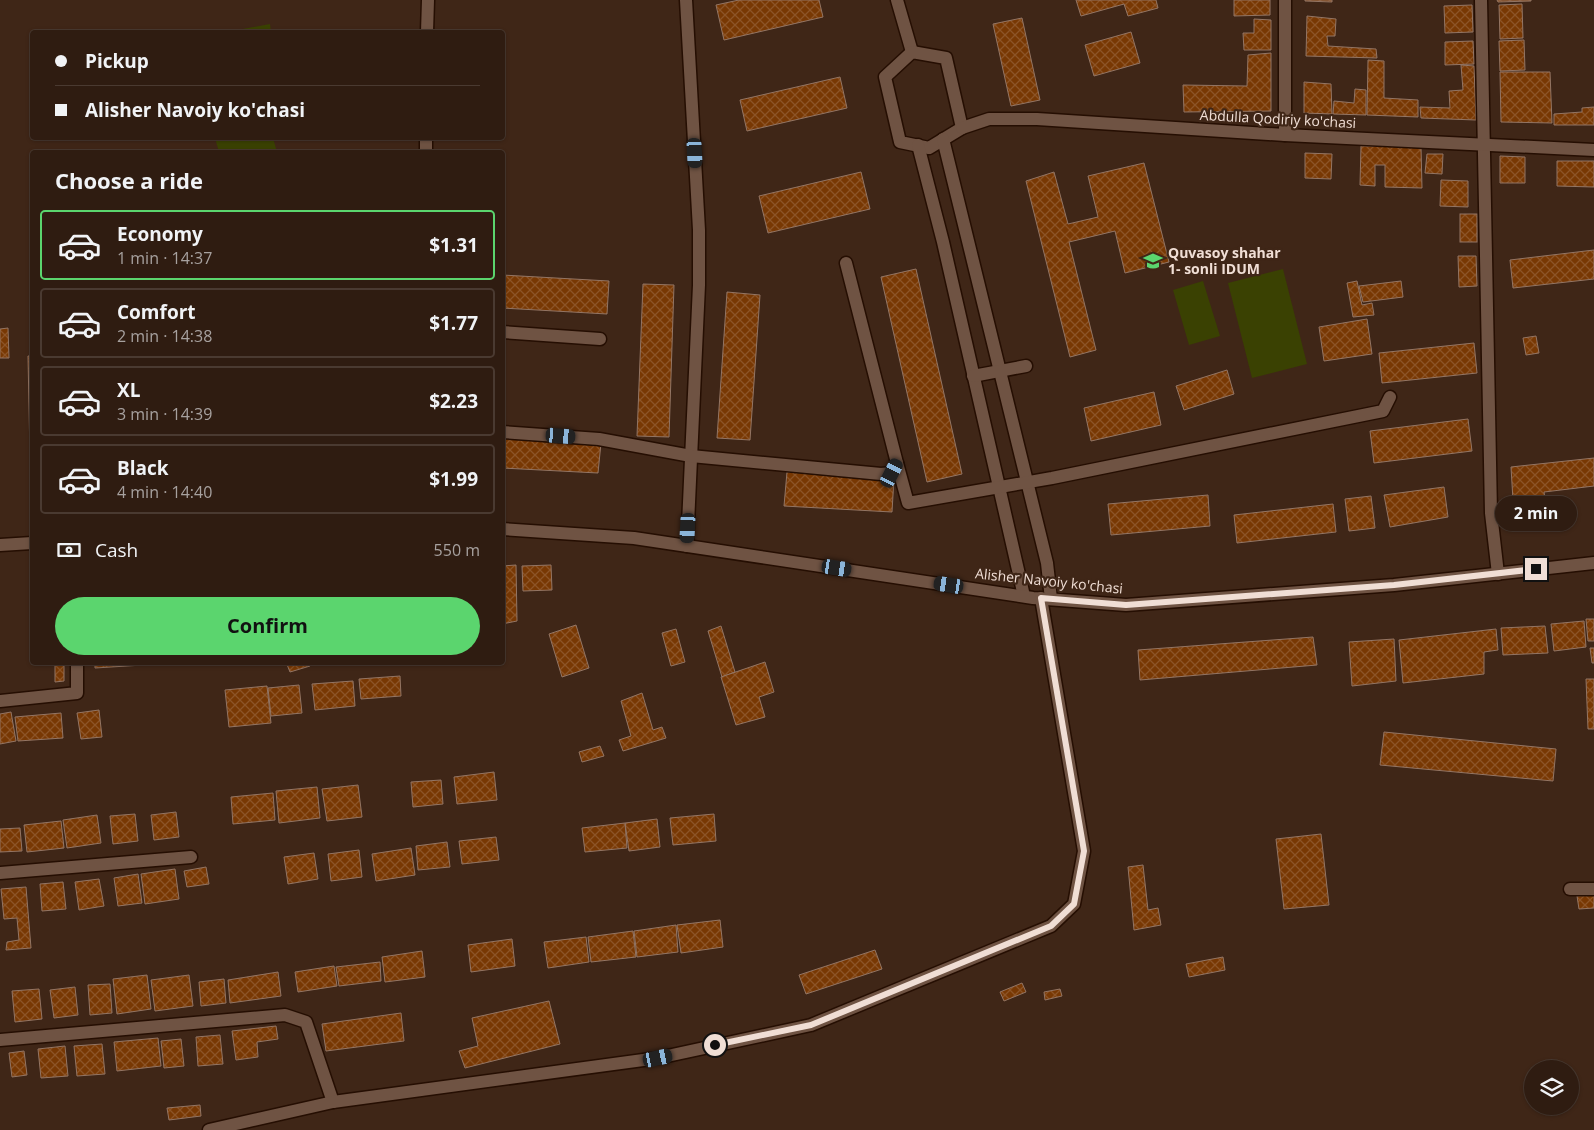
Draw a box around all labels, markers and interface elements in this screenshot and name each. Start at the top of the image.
text: Pickup [85,48,149,74]
text: Alisher Navoiy ko'chasi [85,97,305,123]
street label: Abdulla Qodiriy ko'chasi [1199,105,1357,132]
car [686,138,703,168]
text: Choose a ride [55,165,203,195]
text: Economy [117,221,203,247]
icon: car [57,223,102,268]
text: $1.31 [429,232,478,258]
place label: Quvasoy shahar 1- sonli IDUM [1168,243,1281,278]
text: 1 min · 14:37 [117,247,212,269]
school or university icon: Quvasoy shahar 1- sonli IDUM [1142,250,1164,272]
text: Comfort [117,299,196,325]
icon: car [57,301,102,346]
text: $1.77 [429,310,478,336]
text: 2 min · 14:38 [117,325,212,347]
text: XL [117,377,140,403]
icon: car [57,379,102,424]
text: $2.23 [429,388,478,414]
text: 3 min · 14:39 [117,403,212,425]
car [545,427,576,445]
text: Black [117,455,169,481]
car [878,456,905,490]
icon: car [57,457,102,502]
text: $1.99 [429,466,478,492]
text: 4 min · 14:40 [117,481,212,503]
callout: 2 min [1495,496,1577,532]
text: 2 min [1514,502,1558,524]
car [679,513,696,543]
icon: cash [55,536,83,564]
text: Cash [95,537,138,563]
text: 550 m [434,539,480,561]
car [821,558,852,578]
route end [1525,558,1547,580]
street label: Alisher Navoiy ko'chasi [974,563,1124,598]
car [933,575,964,595]
button: Confirm [55,597,480,655]
route start [704,1034,726,1056]
car [641,1048,674,1068]
map controls [1524,1060,1579,1115]
button: layers [1524,1060,1579,1115]

